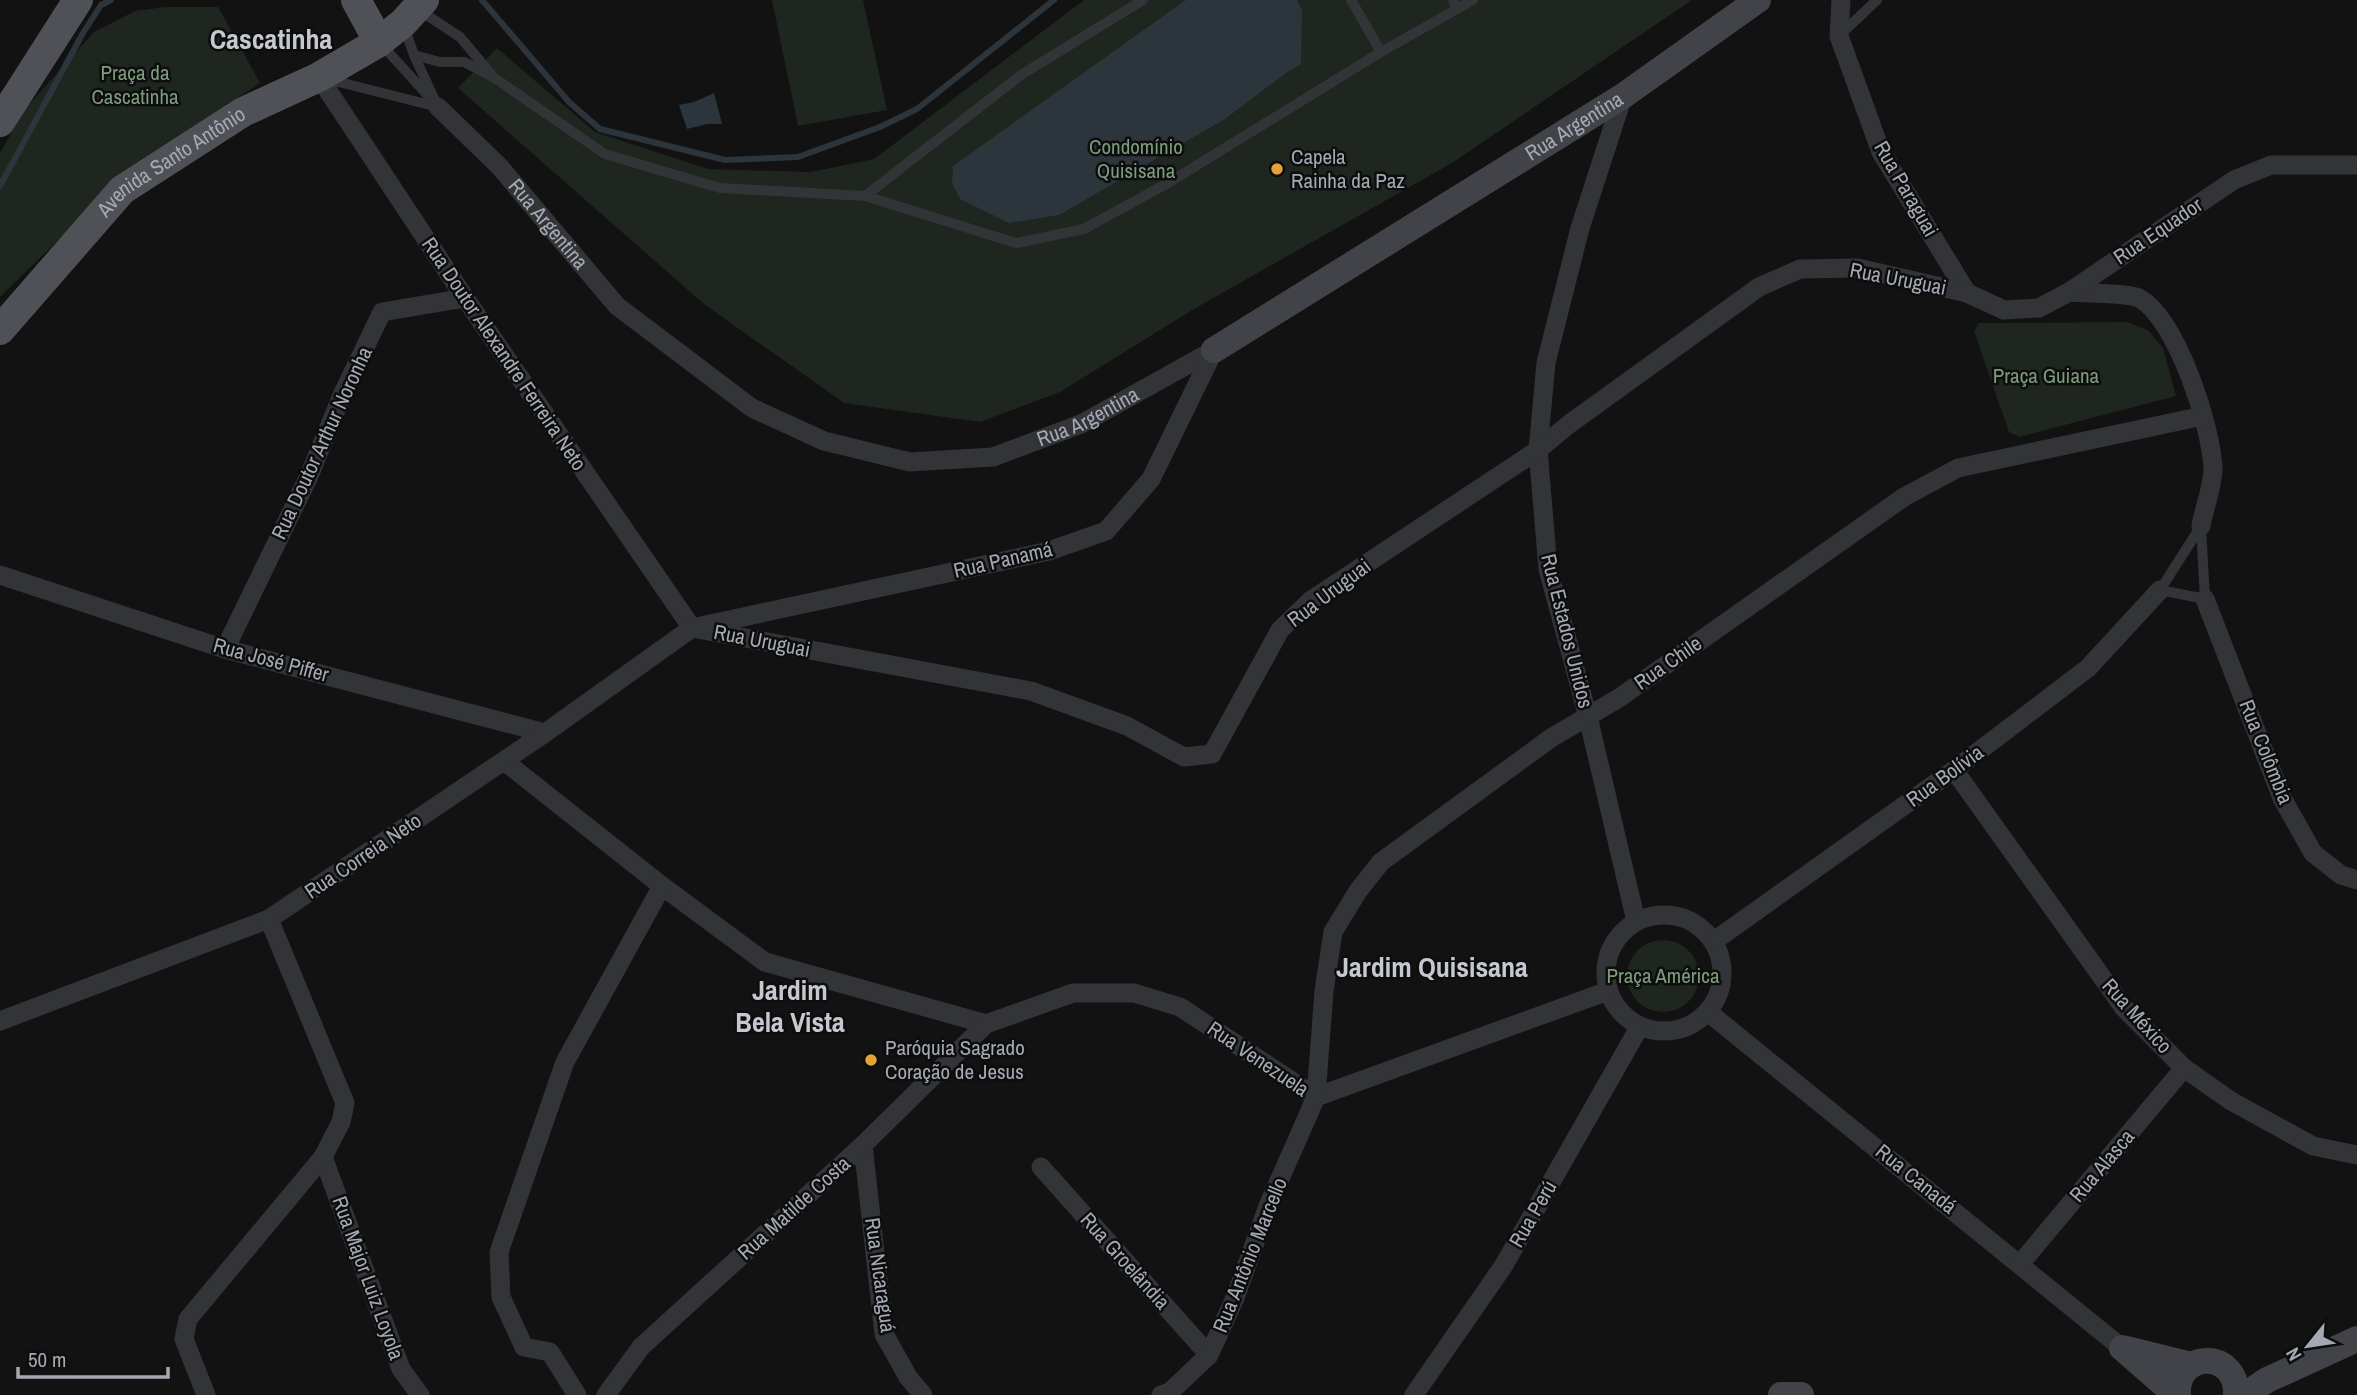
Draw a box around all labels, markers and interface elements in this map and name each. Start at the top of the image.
district label: Cascatinha [210,20,332,58]
park label: Praça da Cascatinha [91,58,179,111]
street label: Rua Argentina [1519,84,1629,167]
street label: Avenida Santo Antônio [89,99,251,224]
park label: Condomínio Quisisana [1089,132,1183,185]
street label: Rua Paraguai [1867,135,1946,242]
place label: Capela Rainha da Paz [1291,142,1405,195]
marker: Capela Rainha da Paz [1269,161,1285,177]
street label: Rua Argentina [502,172,595,276]
street label: Rua Equador [2108,190,2208,271]
street label: Rua Doutor Alexandre Ferreira Neto [415,231,594,476]
street label: Rua Uruguai [1847,255,1949,302]
street label: Rua Doutor Arthur Noronha [264,341,379,544]
park label: Praça Guiana [1993,361,2100,390]
street label: Rua Argentina [1033,380,1144,453]
street label: Rua Panamá [951,534,1056,585]
street label: Rua Estados Unidos [1534,551,1601,711]
street label: Rua Uruguai [1281,552,1376,634]
street label: Rua Uruguai [711,617,813,664]
street label: Rua Chile [1628,629,1707,696]
street label: Rua José Piffer [210,630,332,689]
street label: Rua Colômbia [2232,695,2301,809]
street label: Rua Bolívia [1900,737,1990,813]
street label: Rua Correia Neto [299,806,427,905]
district label: Jardim Quisisana [1336,948,1528,986]
park label: Praça América [1607,961,1720,990]
district label: Jardim Bela Vista [735,971,845,1041]
street label: Rua México [2096,972,2179,1060]
street label: Rua Venezuela [1202,1014,1315,1103]
place label: Paróquia Sagrado Coração de Jesus [885,1033,1025,1086]
marker: Paróquia Sagrado Coração de Jesus [863,1052,879,1068]
street label: Rua Alasca [2063,1123,2141,1208]
street label: Rua Canadá [1870,1137,1963,1221]
street label: Rua Matilde Costa [731,1149,857,1266]
street label: Rua Antônio Marcello [1205,1173,1294,1337]
street label: Rua Perú [1502,1175,1563,1253]
street label: Rua Major Luiz Loyola [325,1192,412,1364]
street label: Rua Groelândia [1074,1206,1177,1316]
street label: Rua Nicaraguá [858,1216,903,1335]
north arrow [2273,1311,2343,1381]
scale bar [18,1336,168,1380]
text: N [2279,1343,2307,1366]
text: 50 m [28,1345,66,1374]

